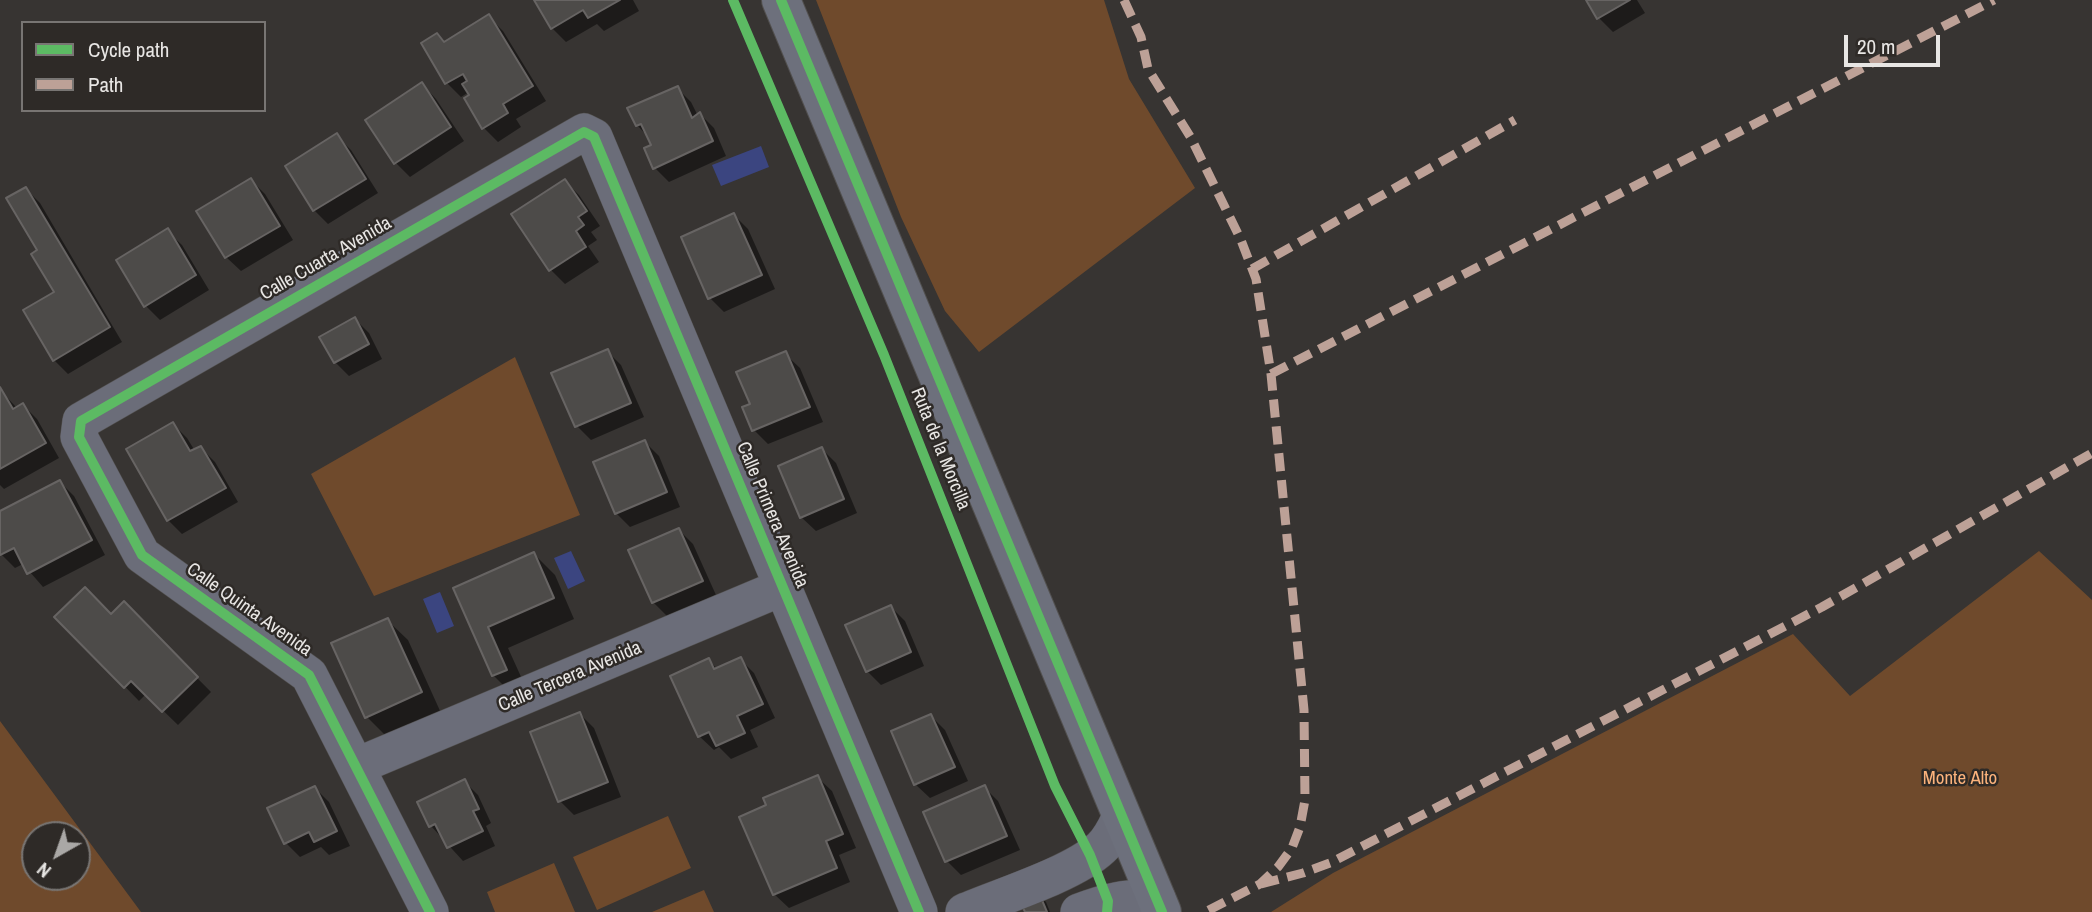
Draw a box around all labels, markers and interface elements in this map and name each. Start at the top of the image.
legend [21,21,266,112]
scale bar [1847,21,1943,65]
text: 20 m [1857,32,1895,61]
text: Cycle path [88,35,169,64]
text: Path [88,70,123,99]
street label: Calle Cuarta Avenida [256,212,396,306]
street label: Ruta de la Morcilla [905,385,975,513]
street label: Calle Primera Avenida [731,439,813,591]
street label: Calle Quinta Avenida [182,558,316,662]
street label: Calle Tercera Avenida [495,637,645,717]
park label: Monte Alto [1923,768,1997,790]
north arrow [21,821,91,891]
text: N [31,857,56,884]

